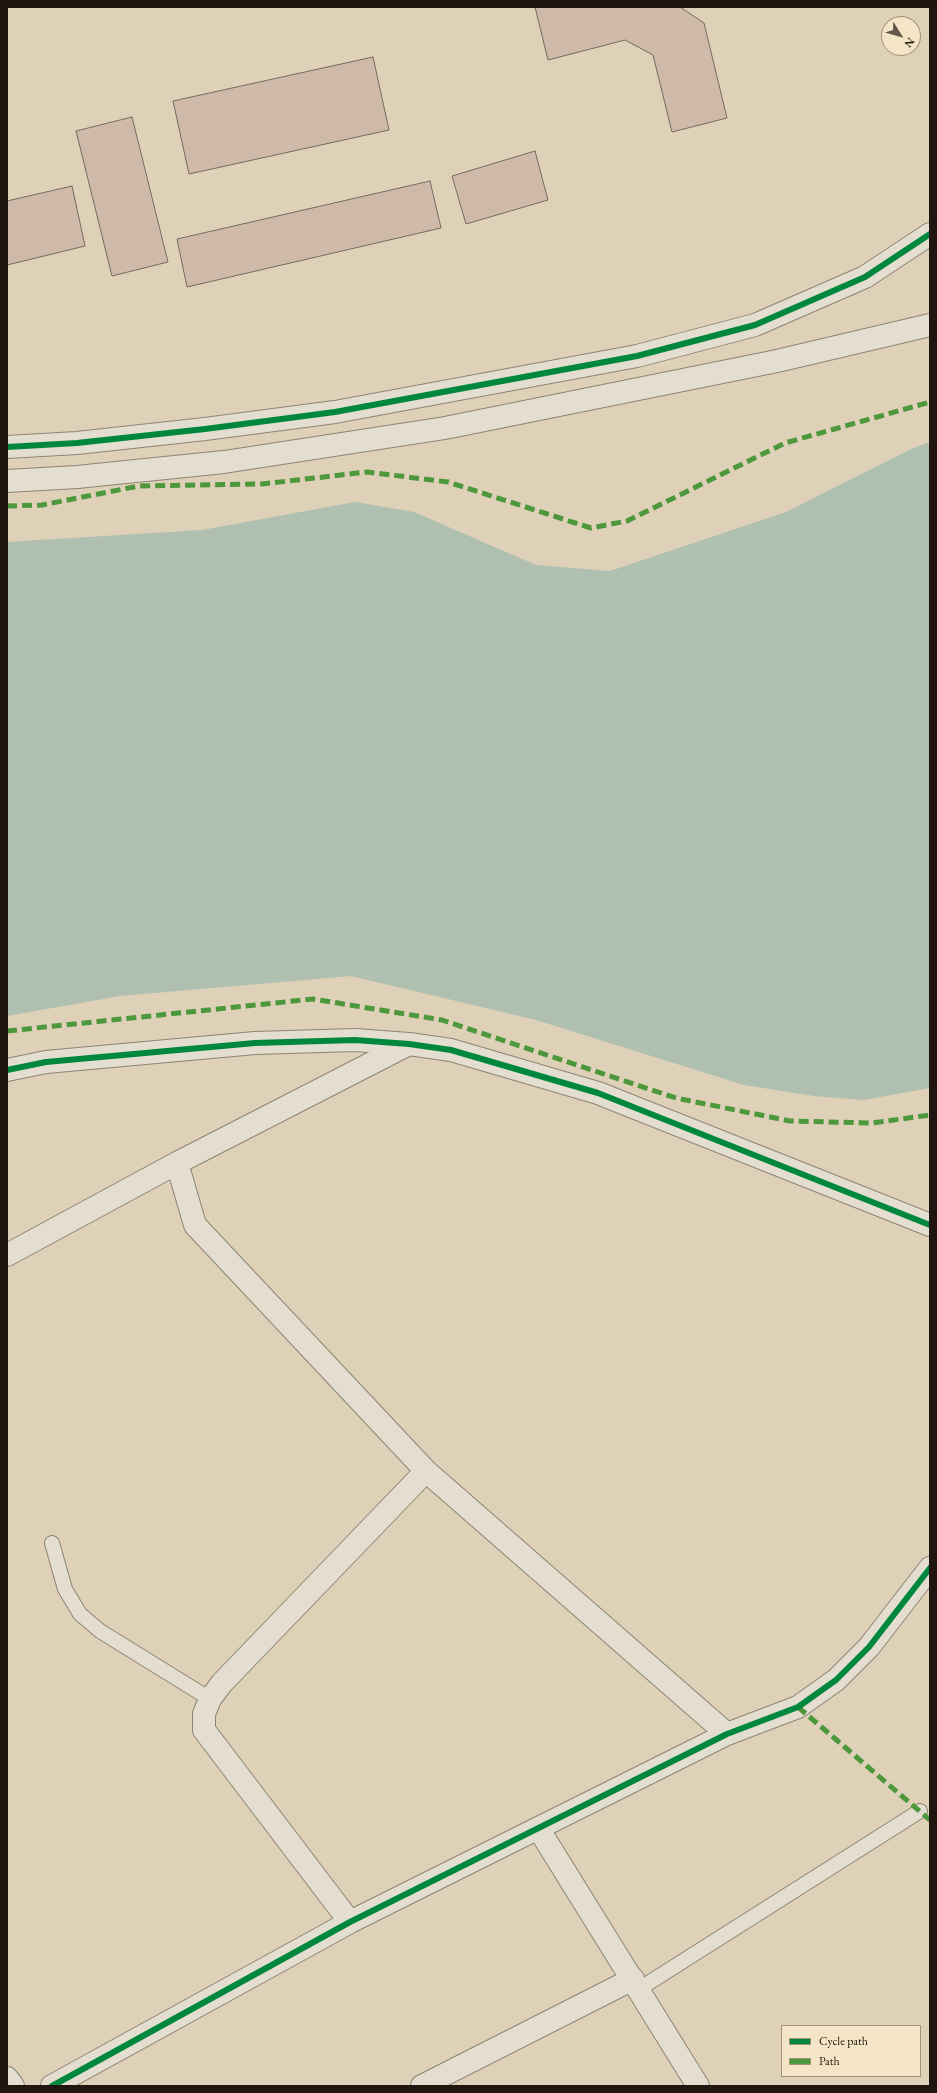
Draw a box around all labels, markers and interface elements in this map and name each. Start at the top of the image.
north arrow [881,16,921,56]
text: N [902,35,918,50]
legend [781,2025,921,2077]
text: Cycle path [819,2033,868,2049]
text: Path [819,2053,840,2069]

